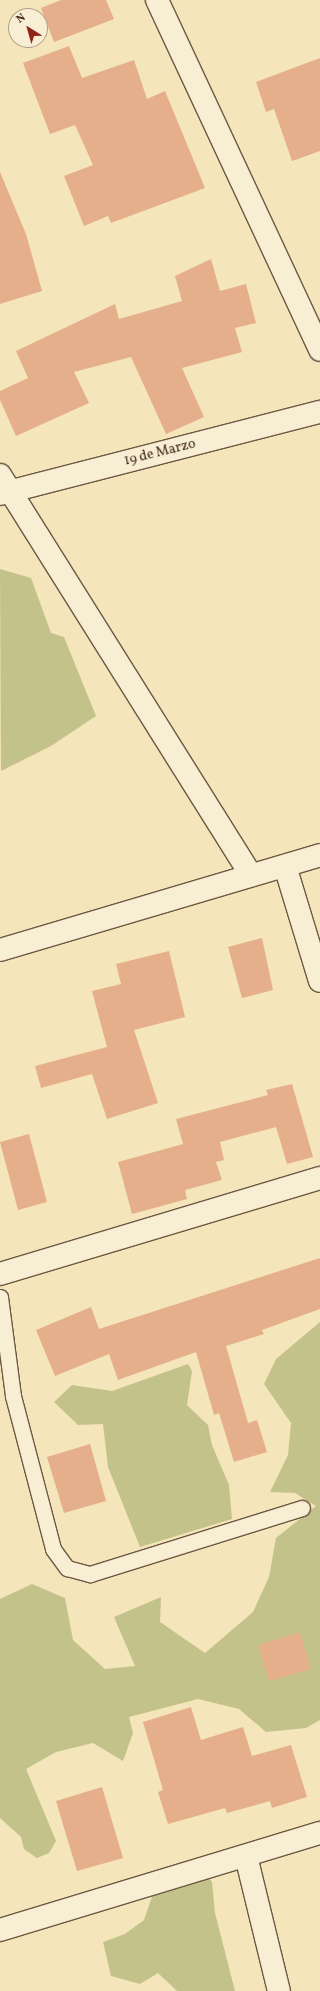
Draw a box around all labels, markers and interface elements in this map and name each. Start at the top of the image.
north arrow [8,8,48,48]
text: N [13,10,29,27]
street label: 19 de Marzo [122,436,198,470]

